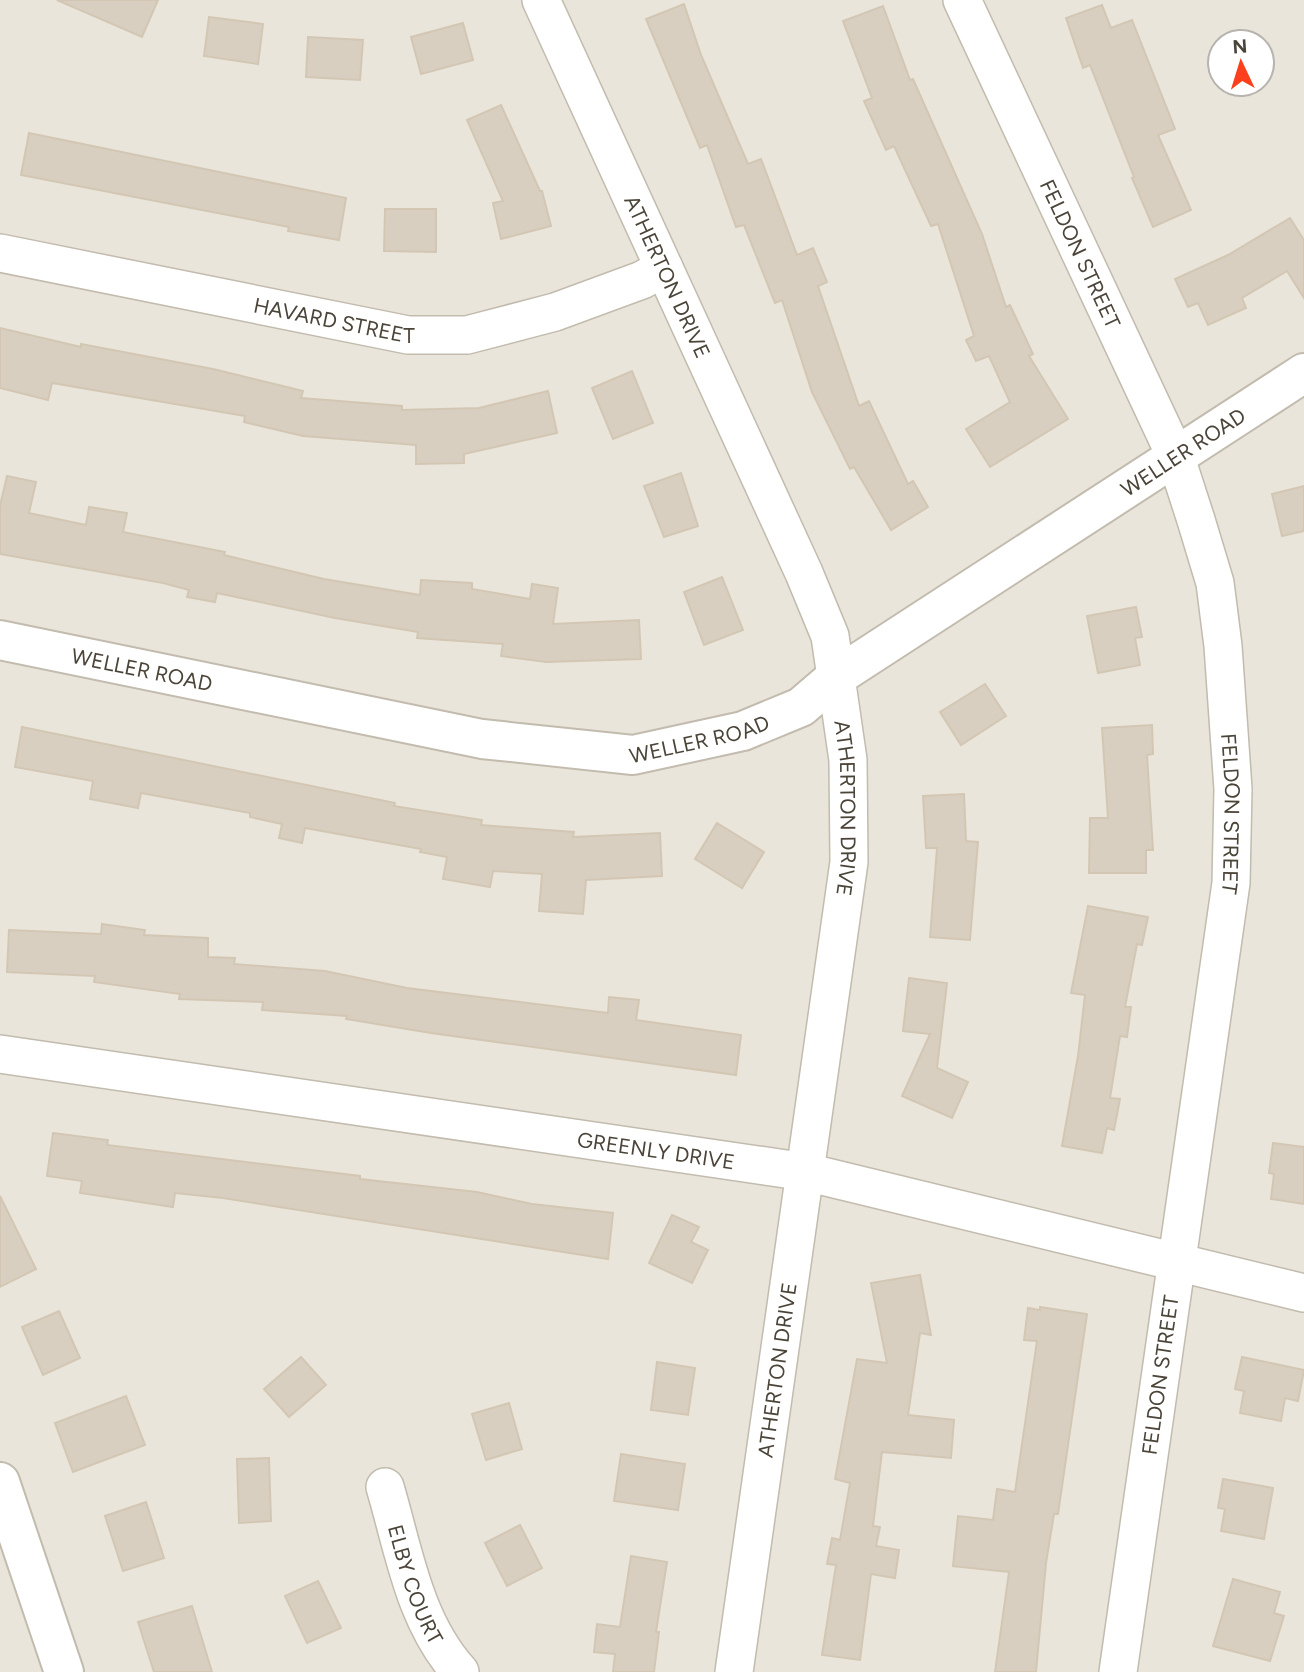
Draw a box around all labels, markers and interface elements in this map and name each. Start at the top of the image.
north arrow [1206,28,1276,98]
text: N [1232,35,1248,59]
street label: FELDON STREET [1035,175,1126,332]
street label: ATHERTON DRIVE [620,191,716,362]
street label: HAVARD STREET [252,292,415,348]
street label: WELLER ROAD [1116,402,1250,501]
street label: WELLER ROAD [69,643,215,696]
street label: WELLER ROAD [627,709,773,768]
street label: ATHERTON DRIVE [830,718,862,898]
street label: FELDON STREET [1217,732,1246,896]
street label: GREENLY DRIVE [575,1126,737,1174]
street label: ATHERTON DRIVE [752,1281,802,1459]
street label: FELDON STREET [1136,1293,1184,1456]
street label: ELBY COURT [383,1522,449,1649]

